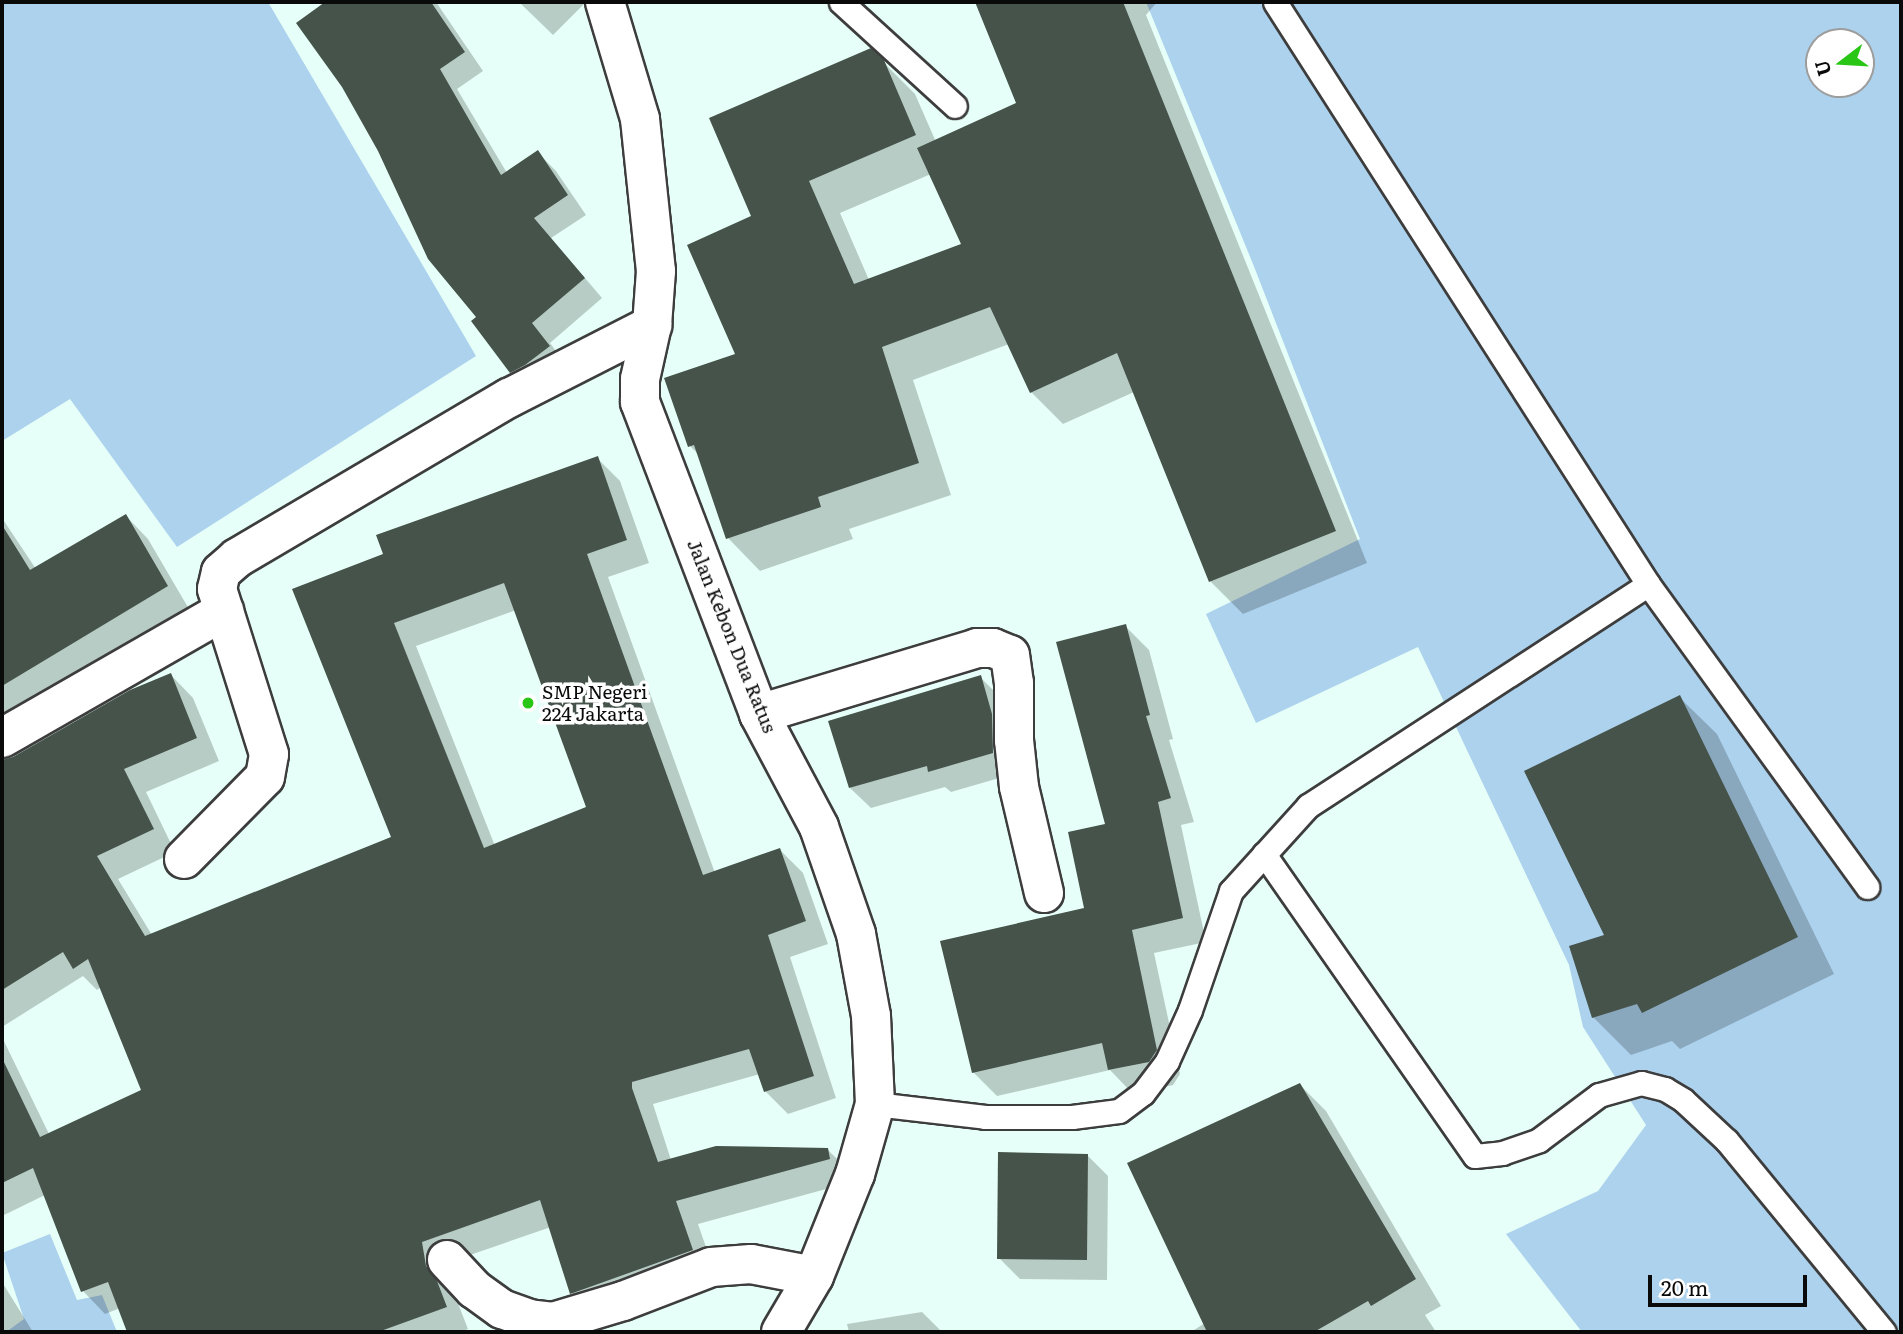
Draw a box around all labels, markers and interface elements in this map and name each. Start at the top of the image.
north arrow [1805,28,1875,98]
text: U [1806,57,1837,80]
street label: Jalan Kebon Dua Ratus [683,536,781,736]
place label: SMP Negeri 224 Jakarta [542,681,647,725]
marker: SMP Negeri 224 Jakarta [520,695,536,711]
scale bar [1651,1260,1810,1304]
text: 20 m [1661,1271,1708,1302]

